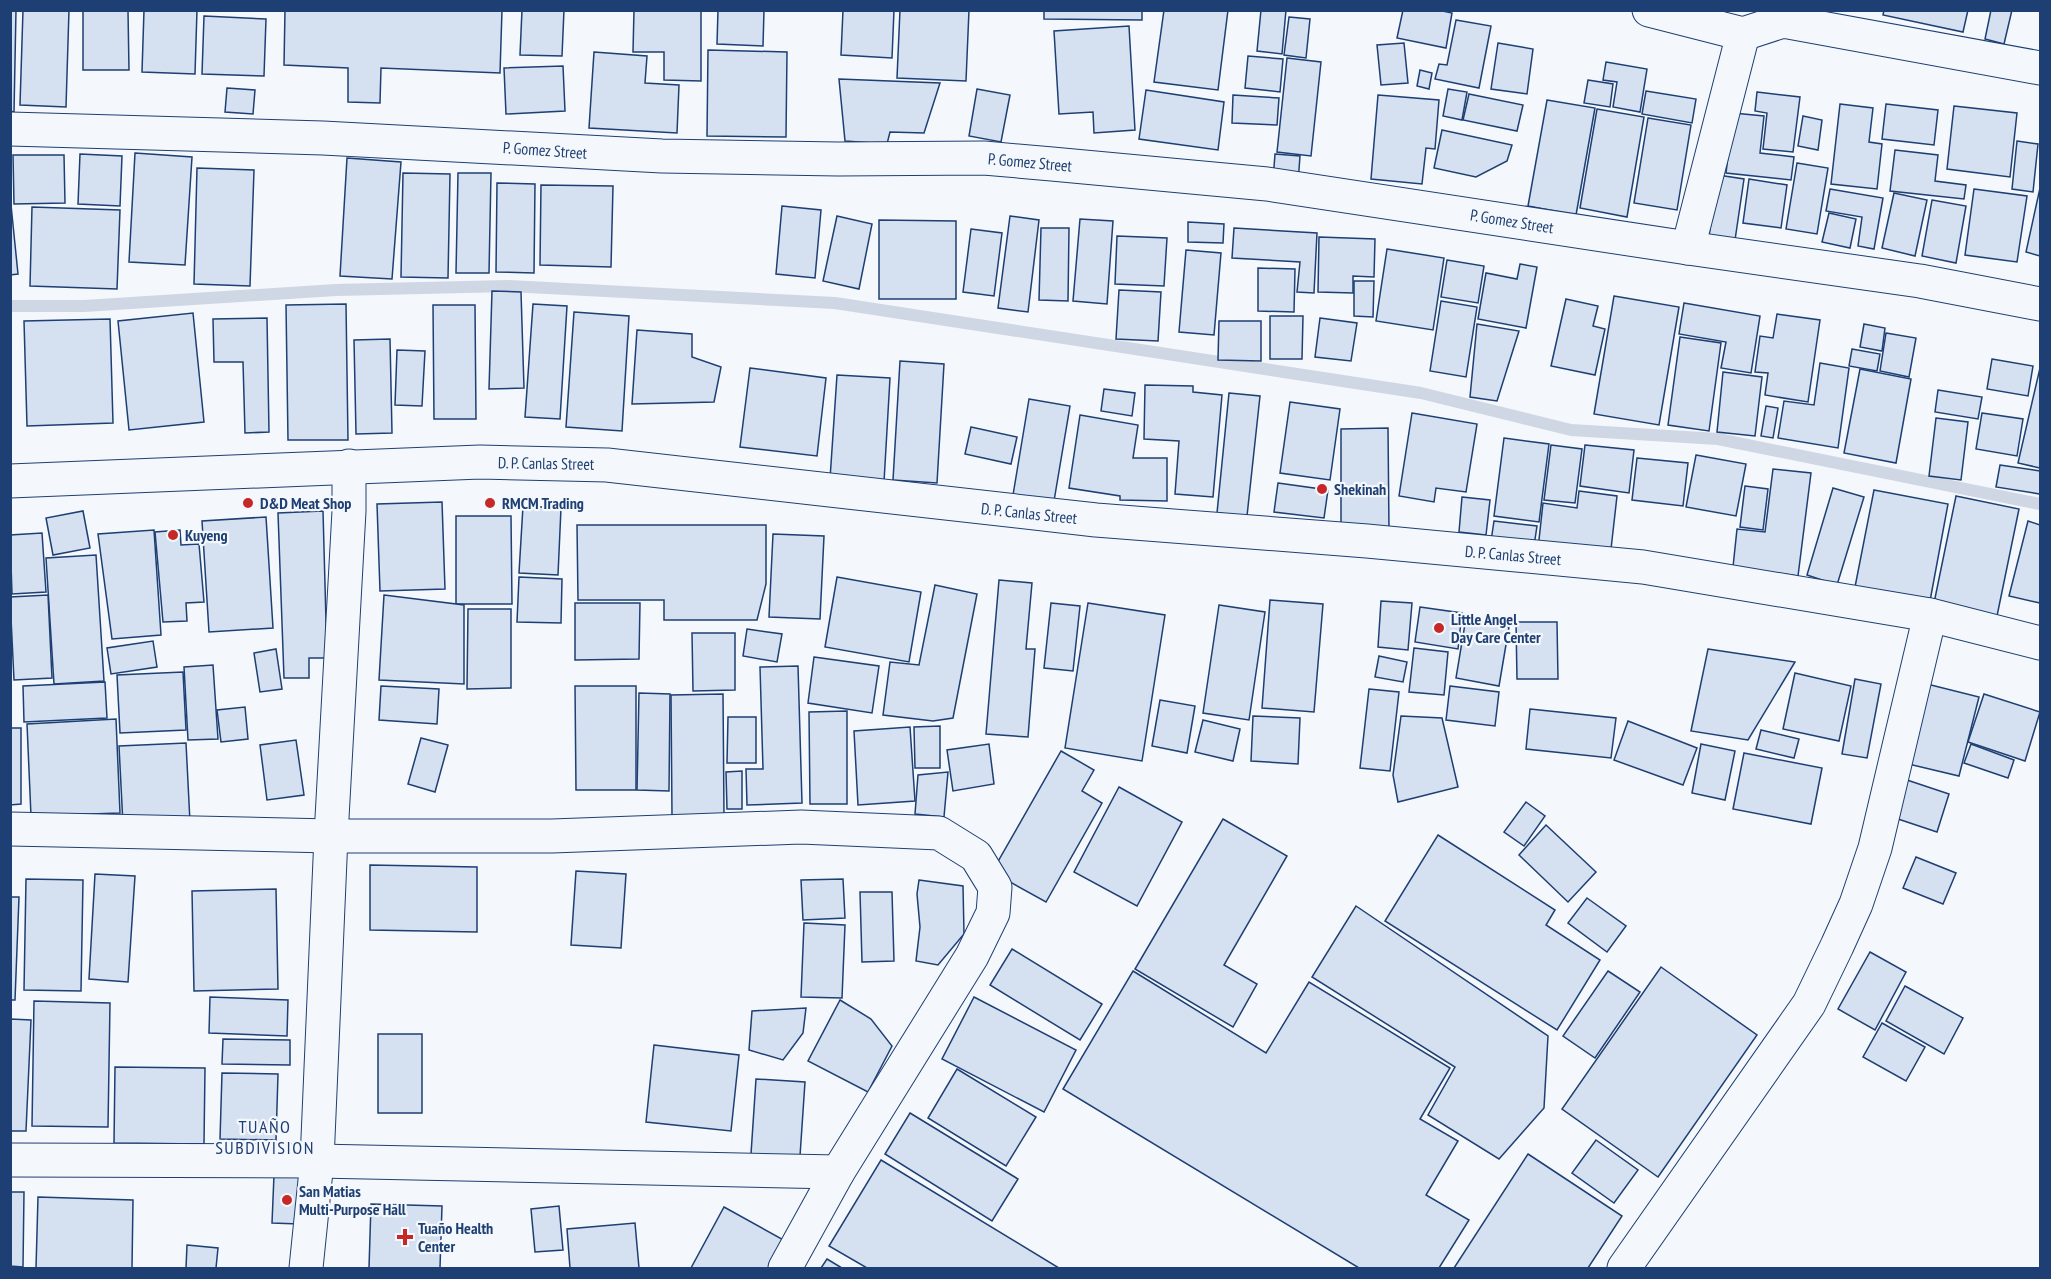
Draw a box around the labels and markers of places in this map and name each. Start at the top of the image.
place label: Shekinah [1334,479,1386,499]
marker: Shekinah [1315,482,1329,496]
place label: D&D Meat Shop [260,493,351,513]
place label: RMCM Trading [502,493,584,513]
marker: D&D Meat Shop [241,496,255,510]
marker: RMCM Trading [483,496,497,510]
place label: Kuyeng [185,525,228,545]
marker: Kuyeng [166,528,180,542]
place label: Little Angel Day Care Center [1451,609,1541,647]
marker: Little Angel Day Care Center [1432,621,1446,635]
place label: San Matias Multi-Purpose Hall [299,1181,406,1219]
marker: San Matias Multi-Purpose Hall [280,1193,294,1207]
place label: Tuaño Health Center [418,1218,493,1256]
marker: Tuaño Health Center [396,1228,414,1246]

